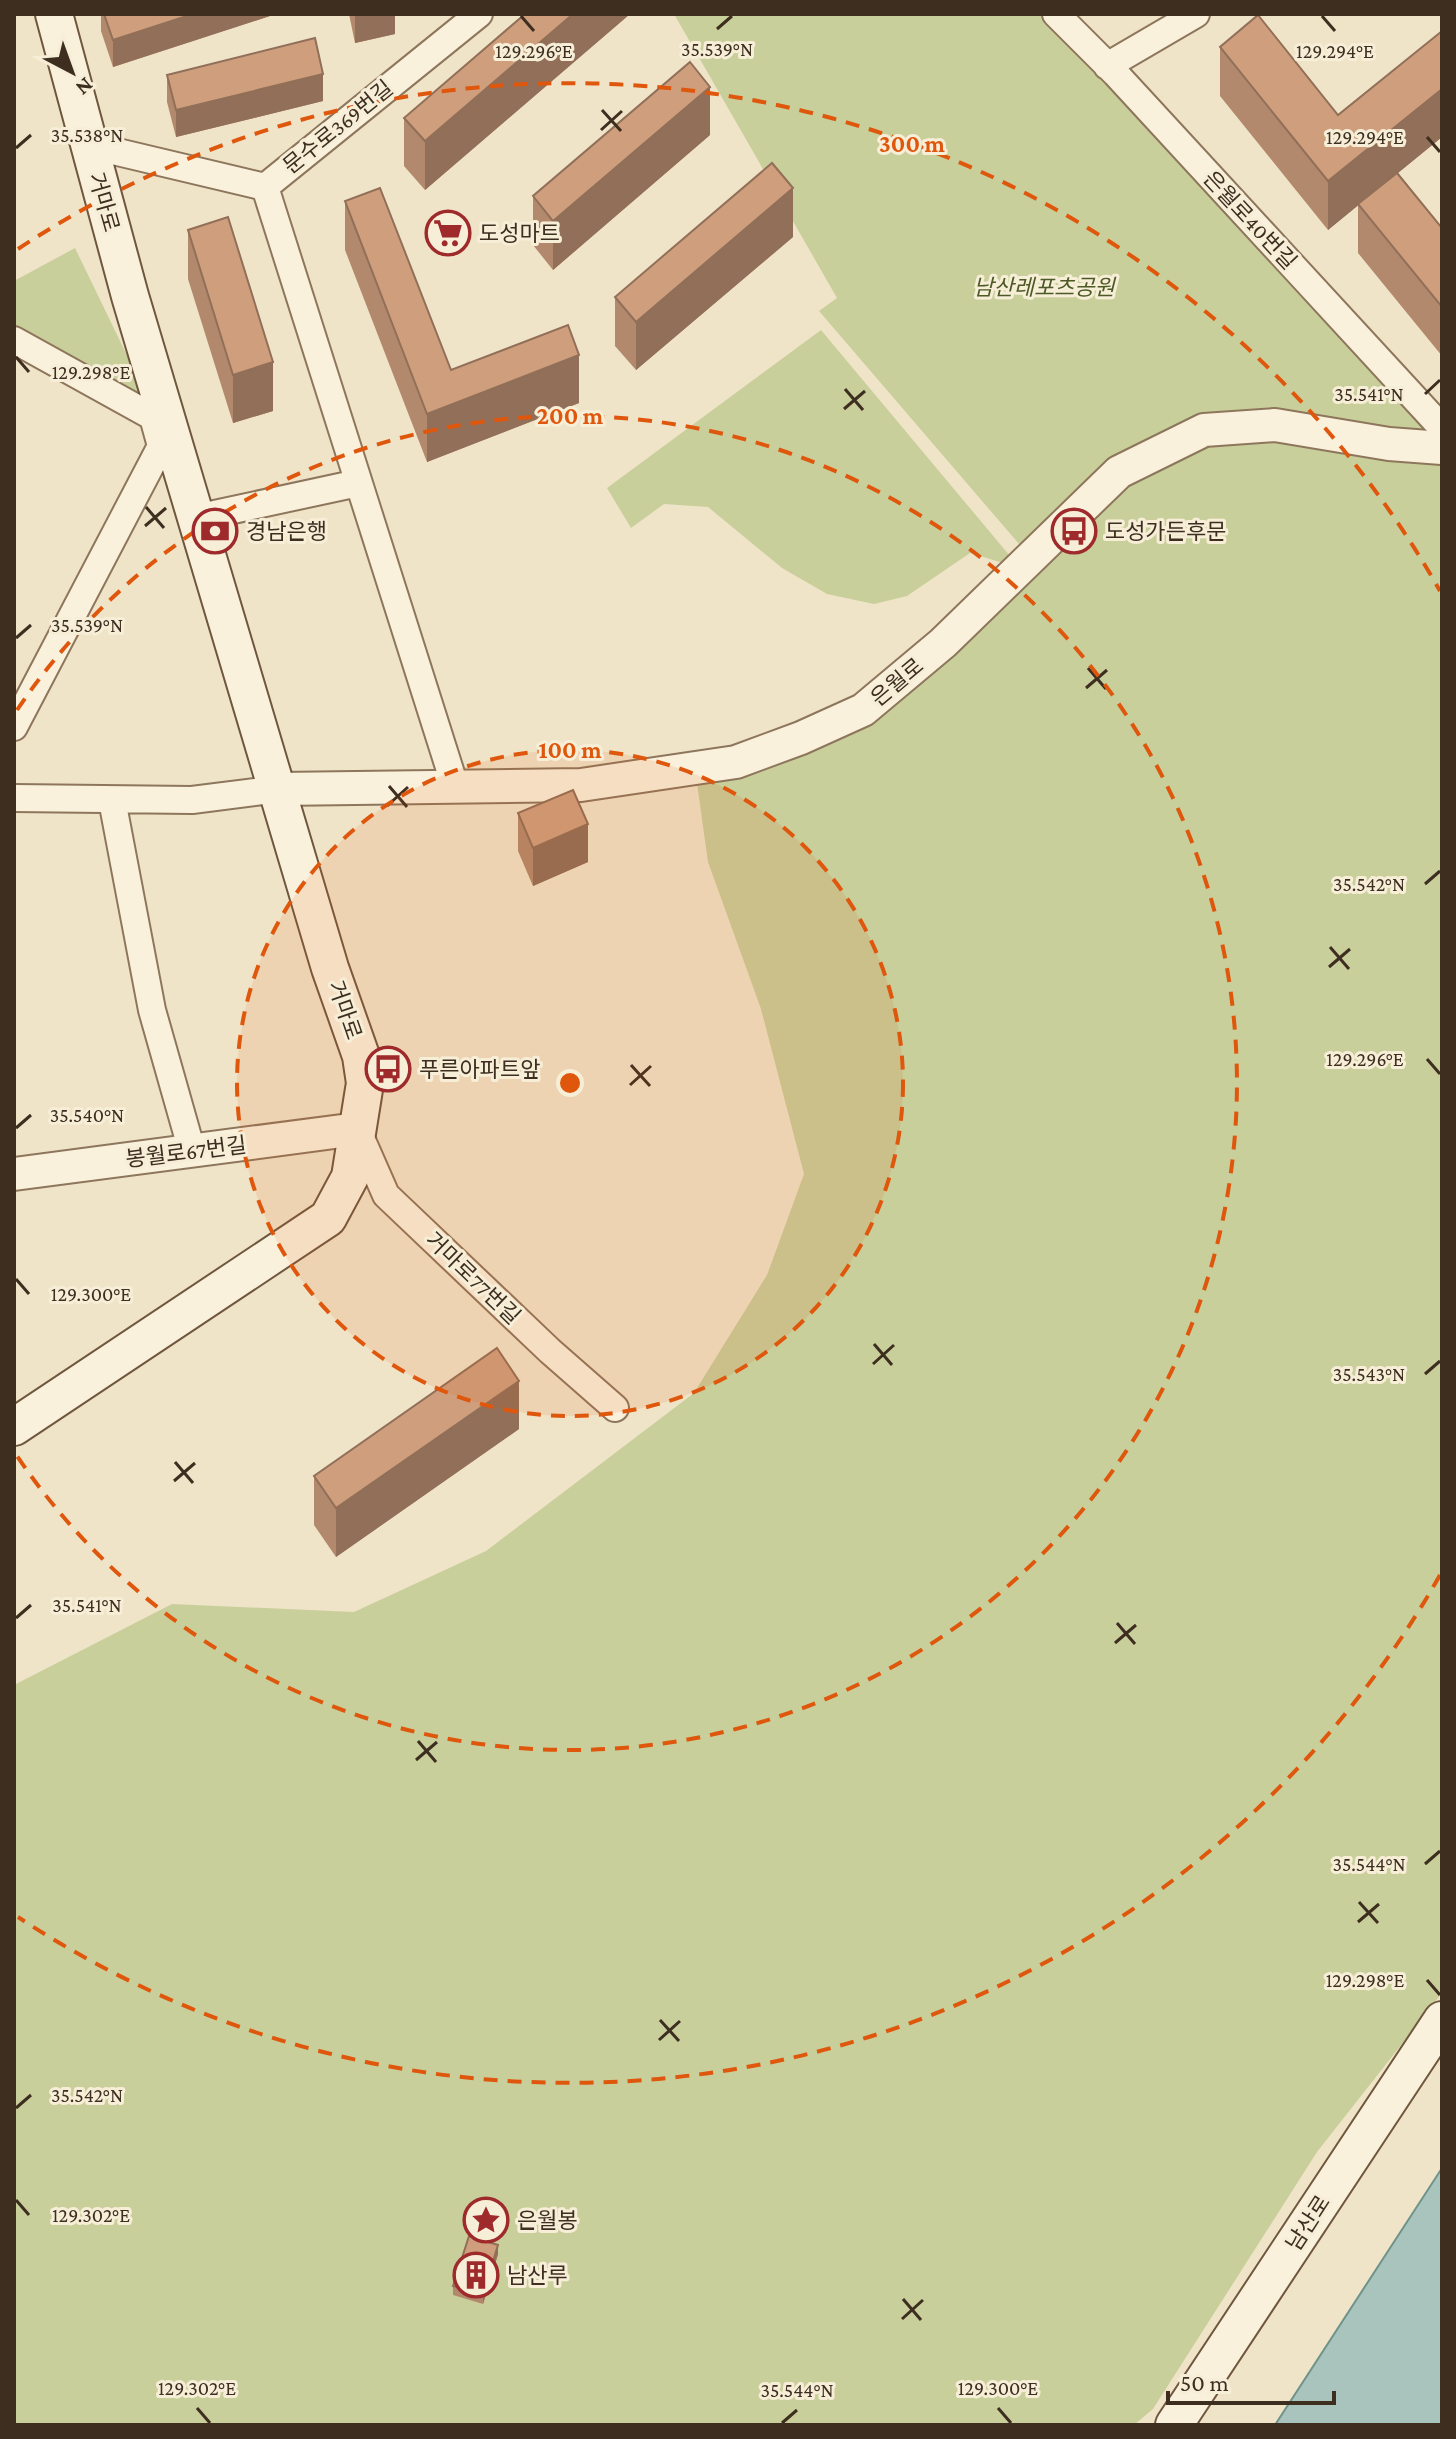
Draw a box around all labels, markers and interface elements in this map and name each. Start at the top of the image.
north arrow [32,32,112,112]
text: 35.539°N [681,38,753,60]
text: 129.296°E [495,40,573,62]
text: 129.294°E [1296,40,1374,62]
text: N [71,72,99,101]
street label: 문수로369번길 [278,75,398,179]
text: 35.538°N [51,124,123,146]
text: 129.294°E [1326,126,1404,148]
text: 300 m [879,130,946,157]
street label: 은월로40번길 [1198,166,1302,274]
street label: 거마로 [84,169,124,235]
supermarket icon: 도성마트 [424,209,472,257]
place label: 도성마트 [479,221,560,246]
park label: 남산레포츠공원 [973,275,1117,300]
text: 129.298°E [52,361,130,383]
text: 35.541°N [1334,383,1404,405]
text: 200 m [537,402,604,429]
bank icon: 경남은행 [191,507,239,555]
bus stop icon: 도성가든후문 [1050,507,1098,555]
place label: 경남은행 [246,519,327,544]
place label: 도성가든후문 [1105,519,1226,544]
text: 35.539°N [51,614,123,636]
street label: 은월로 [866,653,928,711]
text: 100 m [538,736,602,763]
text: 35.542°N [1333,873,1405,895]
street label: 거마로 [323,977,367,1043]
bus stop icon: 푸른아파트앞 [364,1045,412,1093]
text: 129.296°E [1326,1048,1404,1070]
place label: 푸른아파트앞 [419,1057,540,1082]
centre of rings [556,1069,584,1097]
text: 35.540°N [50,1104,124,1126]
street label: 봉월로67번길 [124,1132,248,1172]
street label: 거마로77번길 [421,1227,525,1329]
text: 129.300°E [51,1283,131,1305]
text: 35.543°N [1333,1363,1405,1385]
text: 35.541°N [52,1594,122,1616]
text: 35.544°N [1332,1853,1406,1875]
text: 129.298°E [1326,1969,1404,1991]
text: 35.542°N [51,2084,123,2106]
street label: 남산로 [1281,2191,1335,2255]
place icon: 은월봉 [462,2196,510,2244]
text: 129.302°E [52,2204,130,2226]
place label: 은월봉 [517,2208,578,2233]
building icon: 남산루 [452,2251,500,2299]
place label: 남산루 [507,2263,568,2288]
scale bar [1168,2355,1334,2405]
text: 50 m [1180,2369,1229,2396]
text: 129.302°E [158,2377,236,2399]
text: 129.300°E [958,2377,1038,2399]
text: 35.544°N [760,2379,834,2401]

